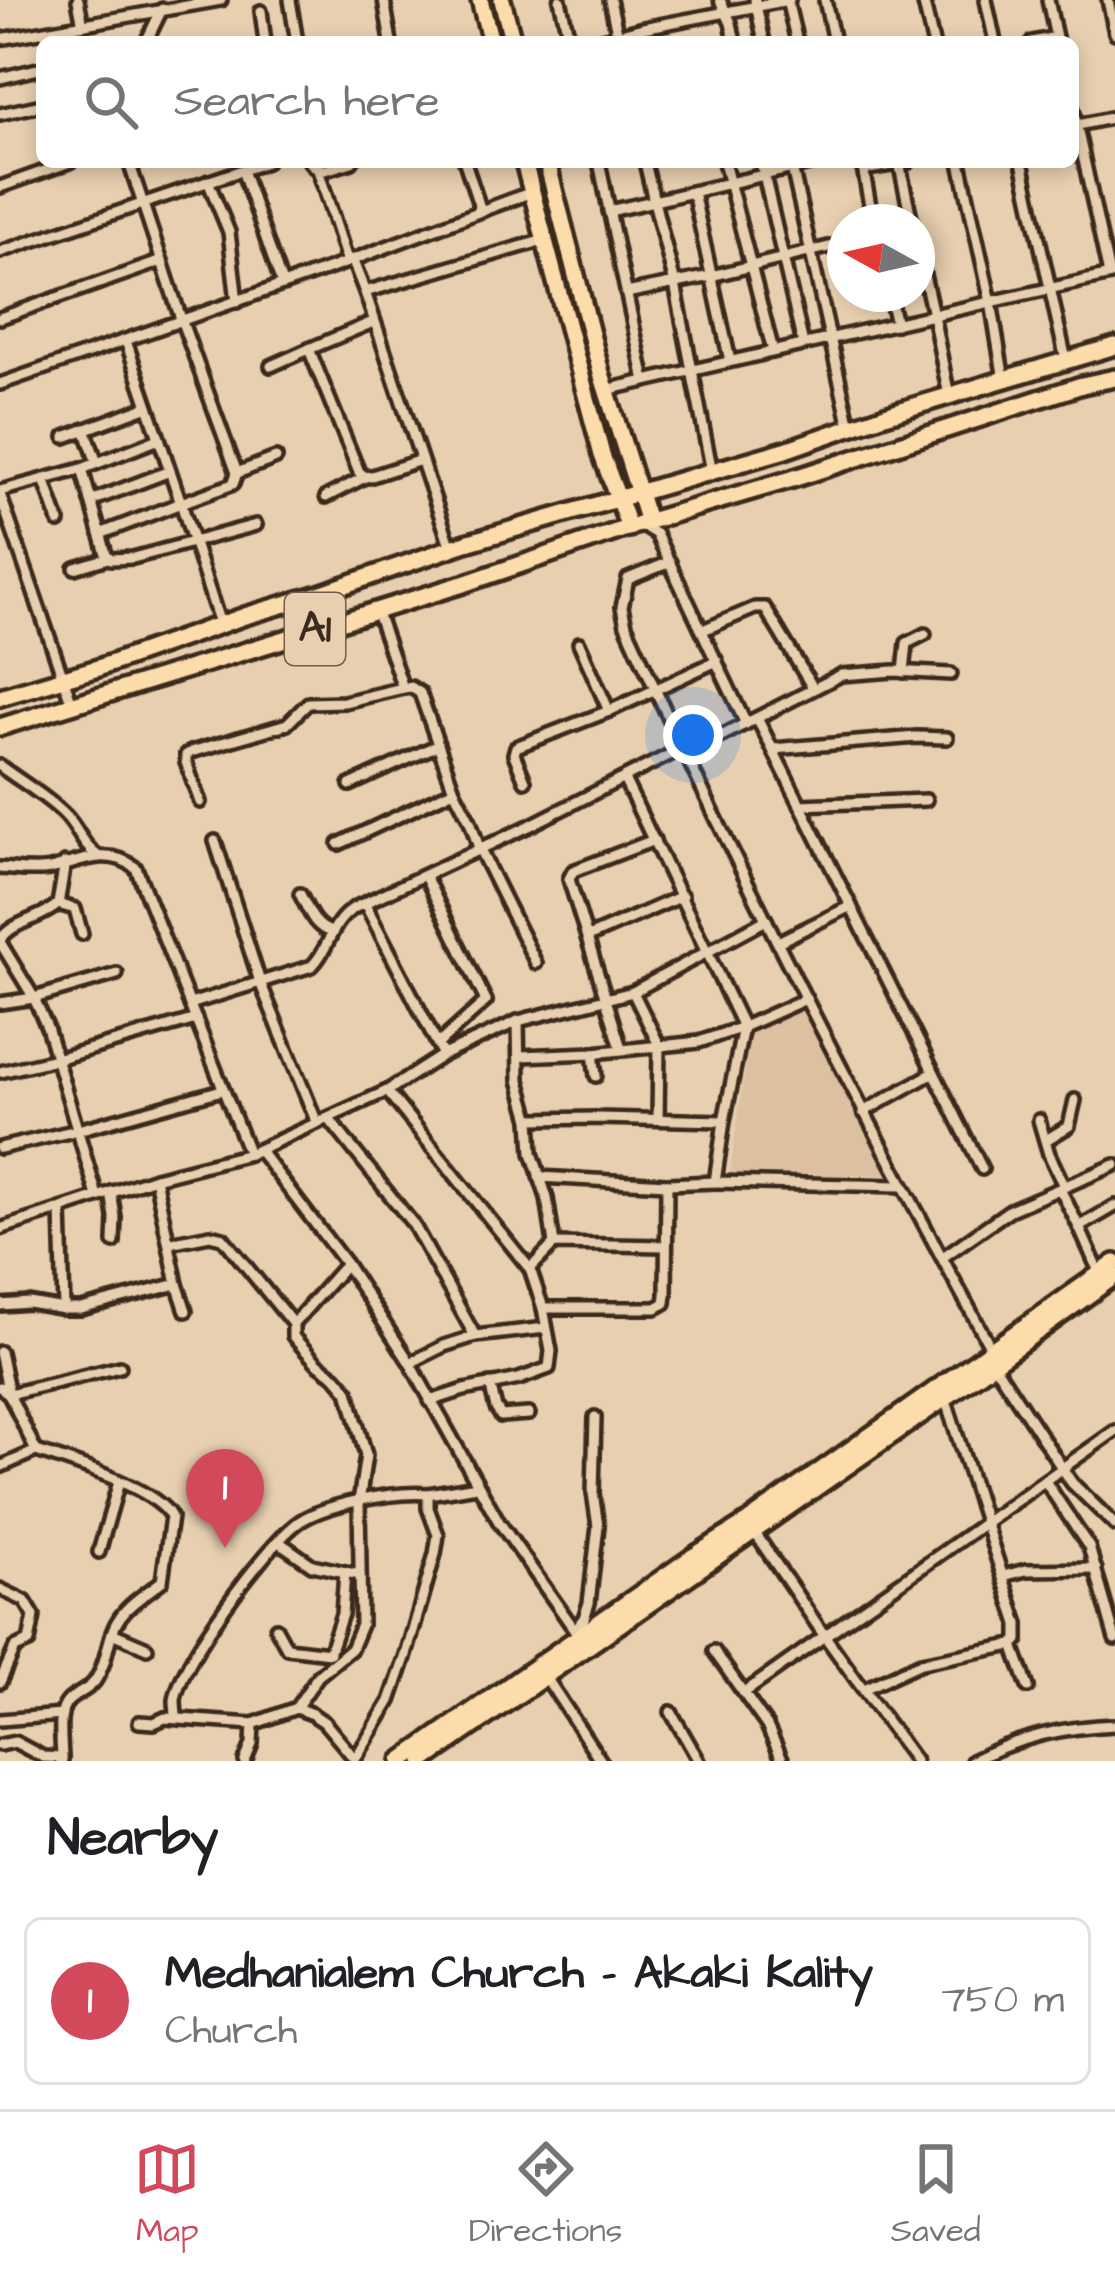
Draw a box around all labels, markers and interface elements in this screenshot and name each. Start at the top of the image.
search box [36,36,1079,168]
icon: search [78,69,144,135]
text: Search here [174,71,440,133]
north arrow [827,204,935,312]
road number: A1 [285,593,345,665]
your location [663,705,723,765]
pin: 1 [186,1449,264,1548]
text: Nearby [48,1804,218,1875]
text: Medhanialem Church - Akaki Kality [165,1943,873,2005]
text: 1 [88,1974,93,2028]
text: 750 m [942,1974,1064,2028]
text: Church [165,2005,297,2059]
tab: Map [134,2136,200,2254]
tab: Directions [469,2136,622,2254]
tab: Saved [891,2136,981,2254]

